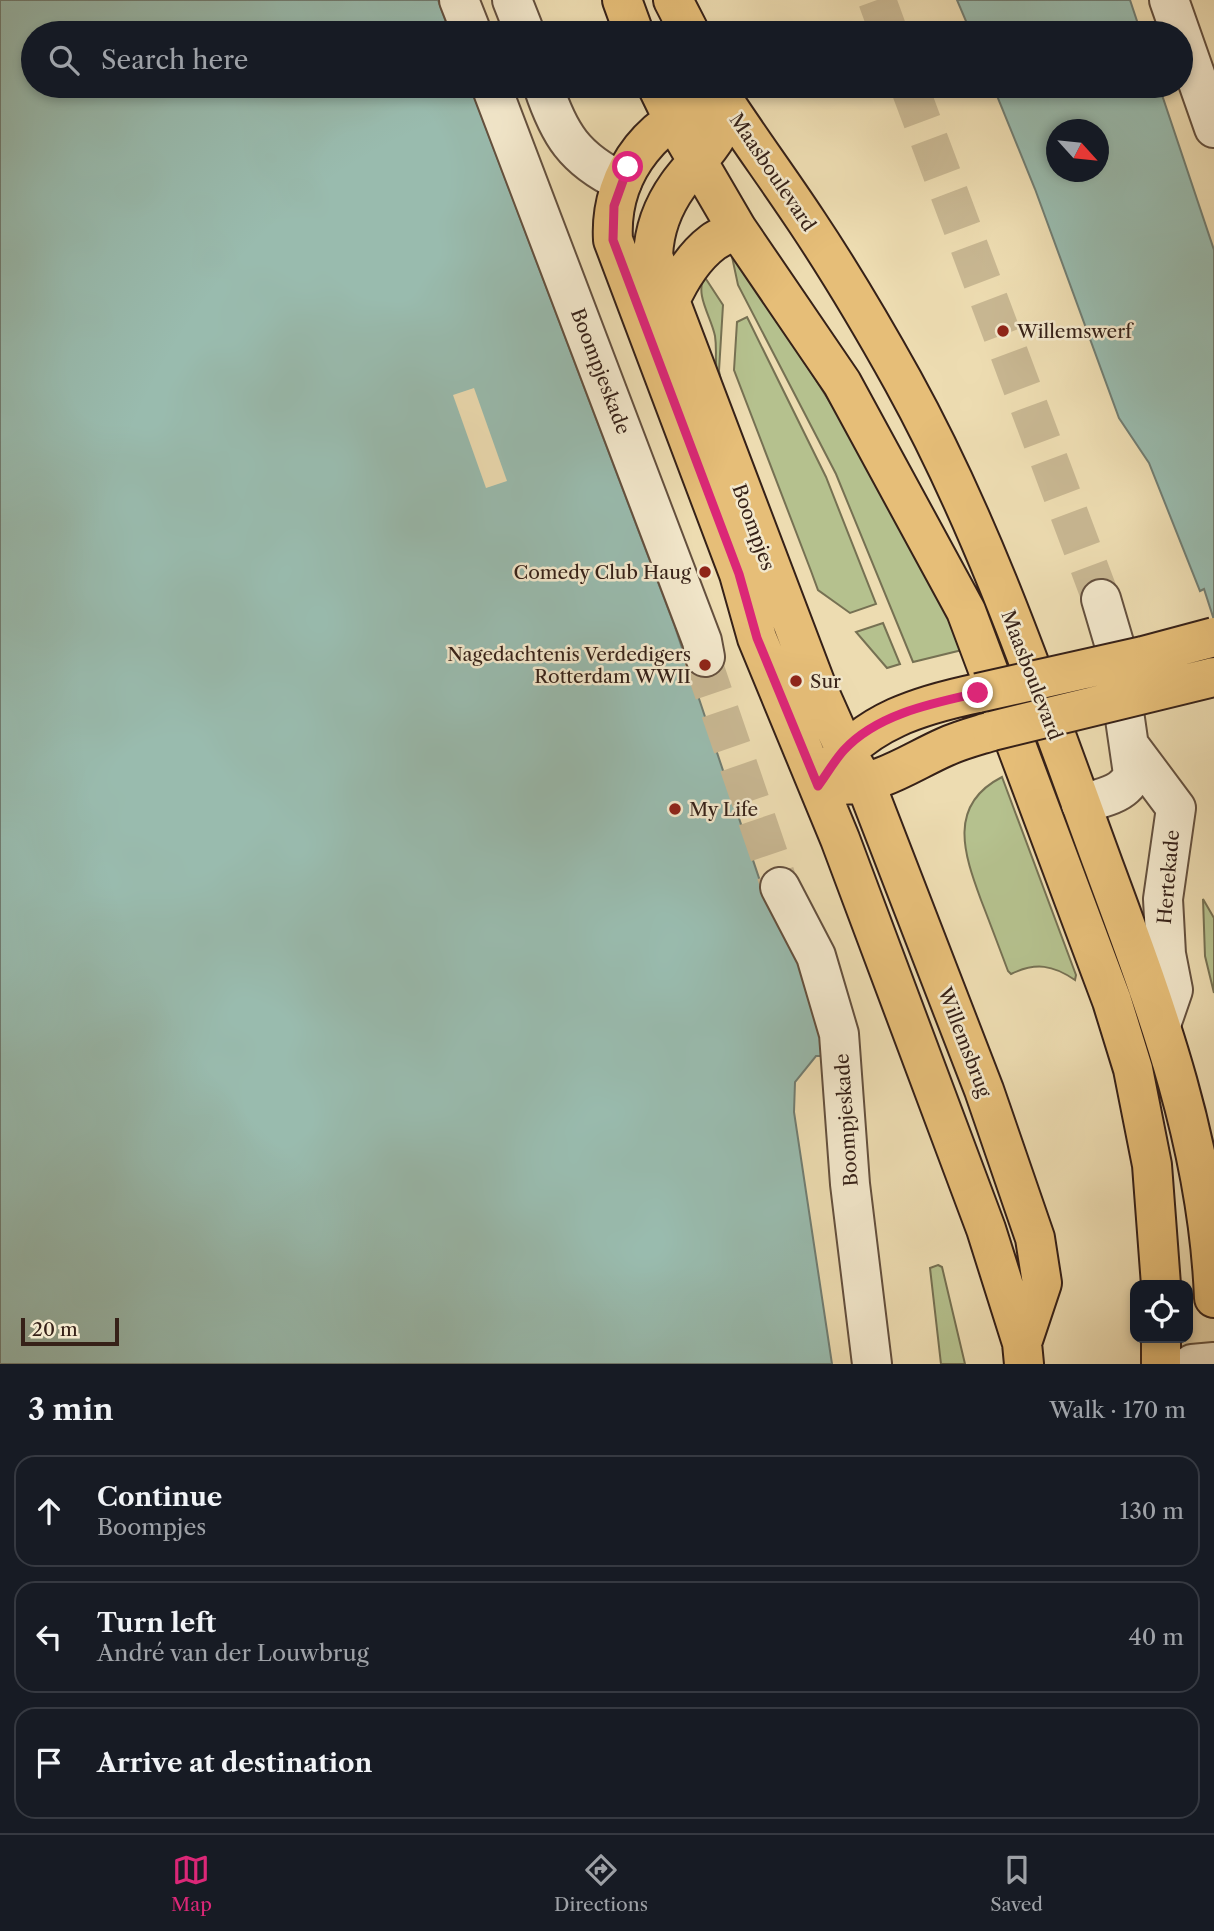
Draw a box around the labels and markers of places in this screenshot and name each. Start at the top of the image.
place label: Willemswerf [1016,320,1134,343]
marker: Willemswerf [995,323,1011,339]
place label: Comedy Club Haug [514,561,692,584]
marker: Comedy Club Haug [697,564,713,580]
place label: Nagedachtenis Verdedigers Rotterdam WWII [447,643,691,688]
marker: Nagedachtenis Verdedigers Rotterdam WWII [697,657,713,673]
place label: Sur [810,670,841,693]
marker: Sur [788,673,804,689]
place label: My Life [689,798,758,821]
marker: My Life [667,801,683,817]

